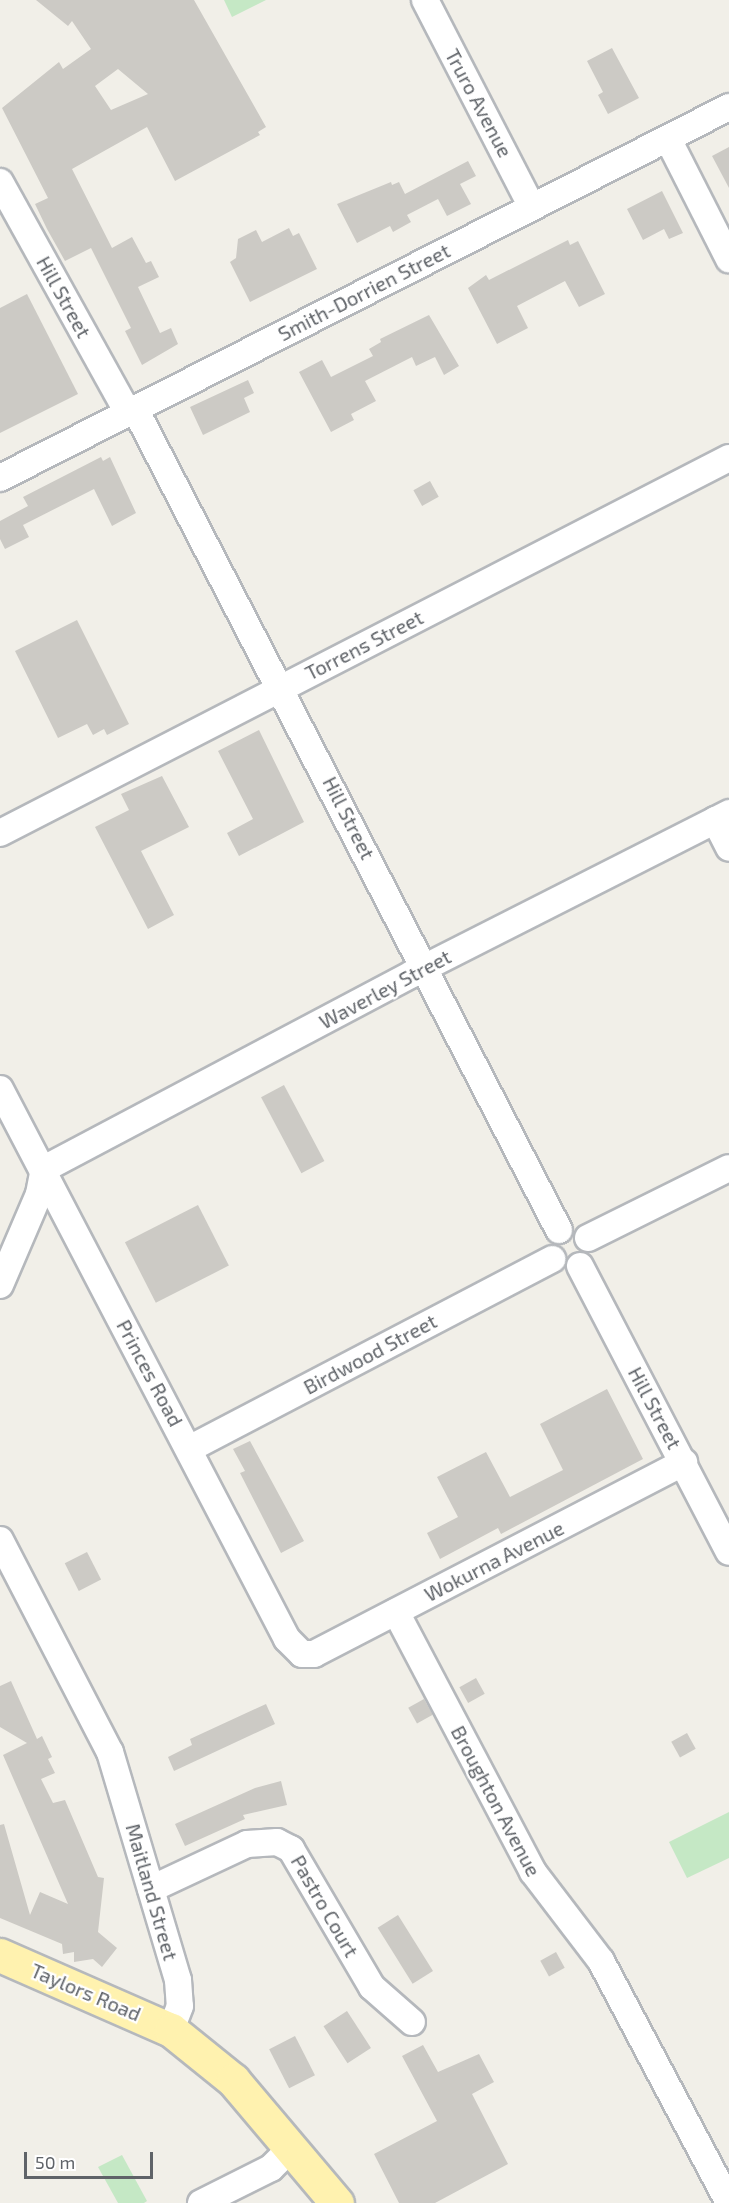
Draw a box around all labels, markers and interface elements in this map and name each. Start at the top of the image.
street label: Truro Avenue [440,44,518,162]
street label: Smith-Dorrien Street [274,238,454,346]
street label: Hill Street [32,252,96,342]
street label: Torrens Street [301,605,427,685]
street label: Hill Street [318,772,380,864]
street label: Waverley Street [315,944,455,1034]
street label: Birdwood Street [299,1309,441,1399]
street label: Princes Road [112,1316,188,1430]
street label: Hill Street [623,1363,687,1453]
street label: Wokurna Avenue [420,1515,568,1607]
street label: Broughton Avenue [446,1721,546,1881]
street label: Maitland Street [121,1821,183,1963]
street label: Pastro Court [286,1851,364,1961]
street label: Taylors Road [27,1958,145,2026]
scale bar [27,2140,156,2178]
text: 50 m [35,2151,75,2173]

